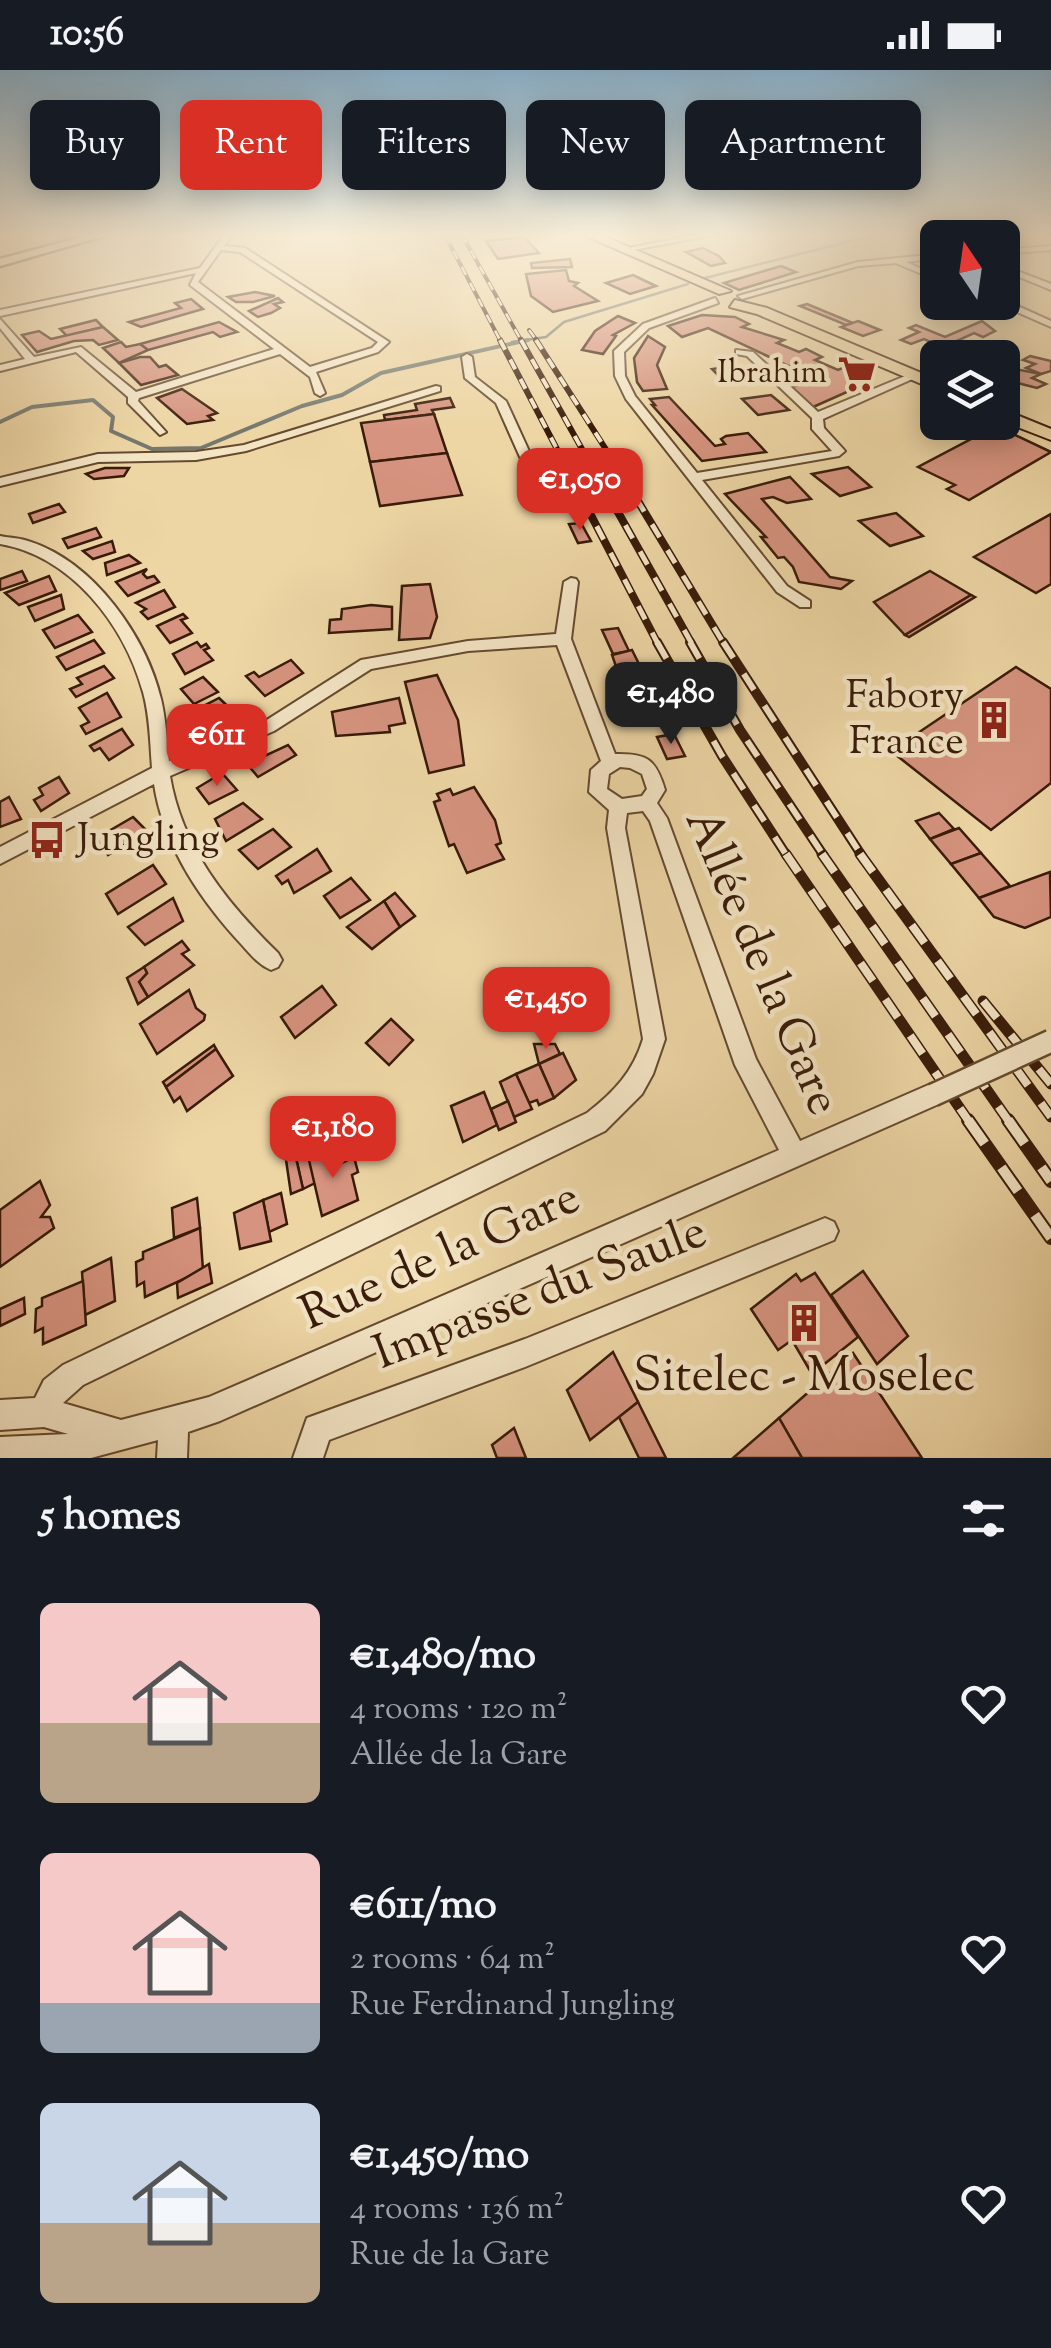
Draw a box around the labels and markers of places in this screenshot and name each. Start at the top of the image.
place label: Ibrahim [717,351,827,397]
supermarket icon: Ibrahim [836,353,878,395]
pin: €1,050 [499,448,661,533]
pin: €1,480 [590,662,752,747]
place label: Fabory France [846,669,964,772]
building icon: Fabory France [973,699,1015,741]
pin: €611 [158,704,276,789]
place label: Jungling [75,812,220,869]
bus stop icon: Jungling [26,819,68,861]
pin: €1,450 [465,967,627,1052]
pin: €1,180 [252,1096,414,1181]
building icon: Sitelec - Moselec [783,1302,825,1344]
place label: Sitelec - Moselec [633,1344,975,1413]

